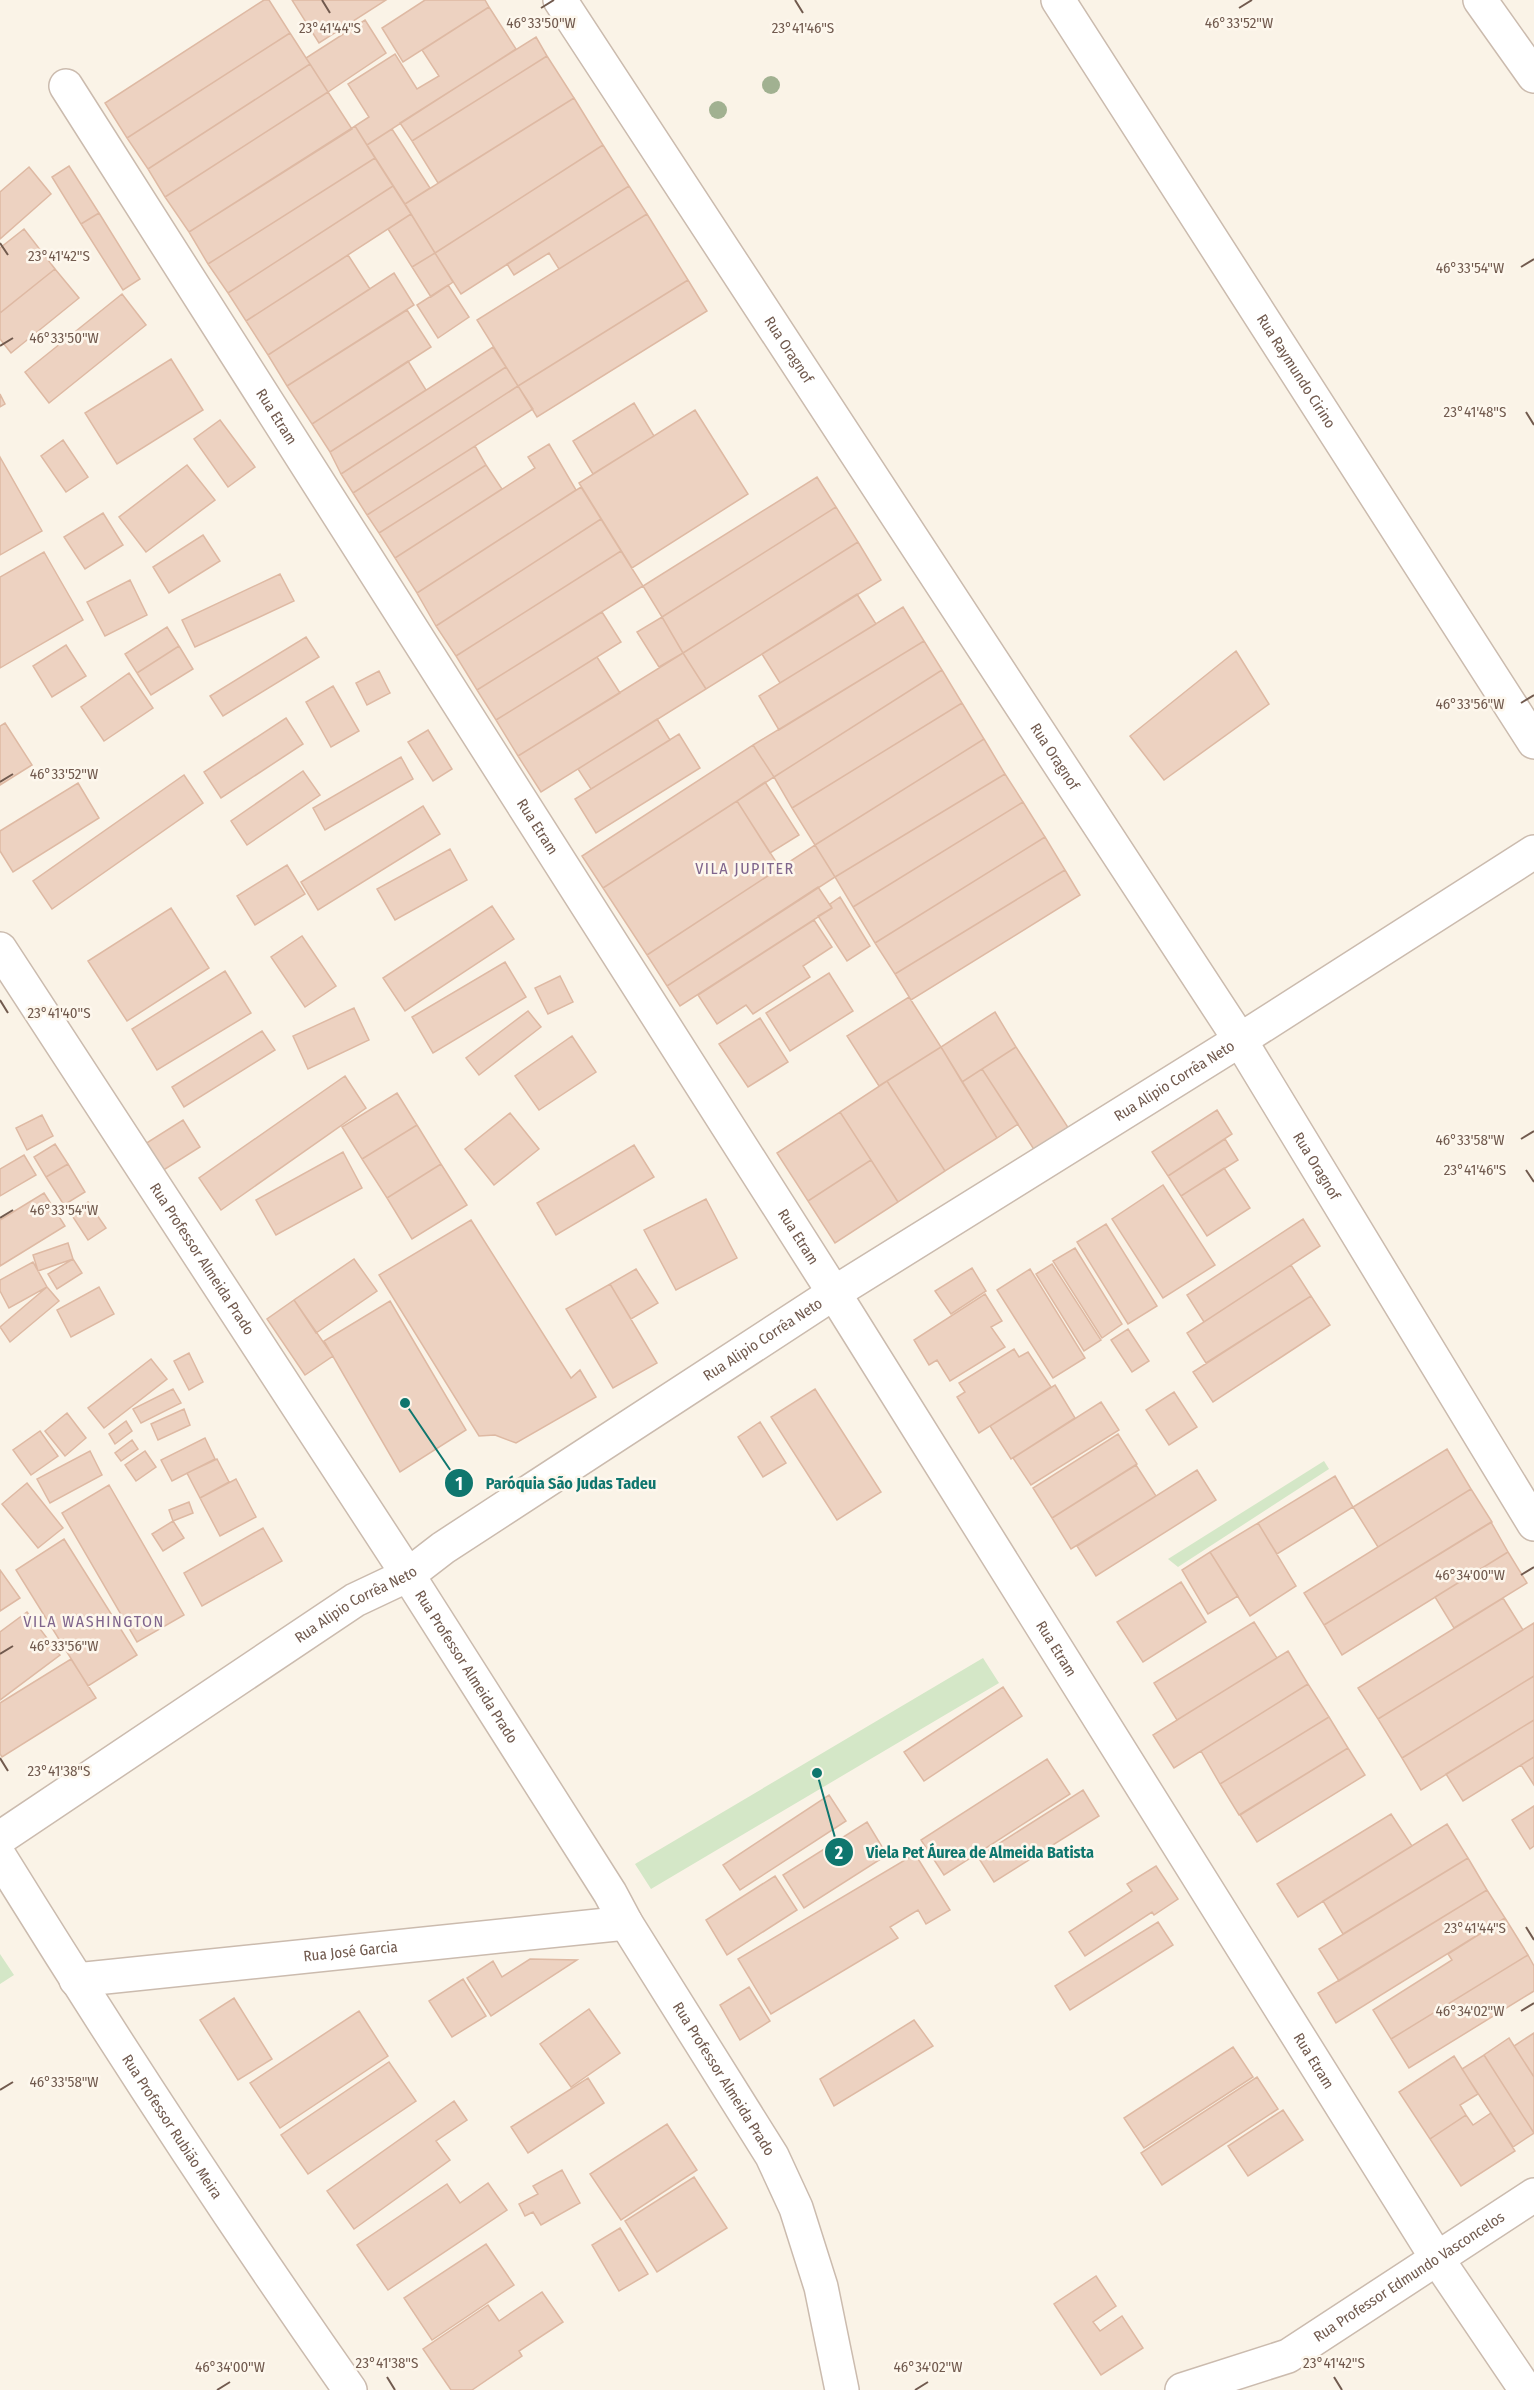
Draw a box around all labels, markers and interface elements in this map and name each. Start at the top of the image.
text: 46°33'50"W [506,14,576,32]
text: 46°33'52"W [1205,14,1273,32]
text: 23°41'44"S [299,19,361,37]
text: 23°41'46"S [772,19,834,37]
text: 23°41'42"S [28,247,90,265]
text: 46°33'54"W [1436,259,1504,277]
street label: Rua Raymundo Cirino [1253,311,1339,432]
street label: Rua Oragnof [760,313,818,388]
text: 46°33'50"W [29,329,99,347]
street label: Rua Etram [252,386,301,448]
text: 23°41'48"S [1444,403,1506,421]
text: 46°33'56"W [1435,695,1505,713]
street label: Rua Oragnof [1026,720,1084,794]
text: 46°33'52"W [30,765,98,783]
street label: Rua Etram [513,796,562,858]
district label: VILA JUPITER [695,859,795,878]
text: 23°41'40"S [27,1004,91,1022]
street label: Rua Alipio Corrêa Neto [1111,1037,1238,1125]
street label: Rua Oragnof [1289,1129,1345,1204]
text: 46°33'58"W [1435,1131,1505,1149]
text: 23°41'46"S [1444,1161,1506,1179]
street label: Rua Professor Almeida Prado [146,1180,258,1338]
text: 46°33'54"W [30,1201,98,1219]
street label: Rua Etram [774,1206,823,1268]
street label: Rua Alipio Corrêa Neto [700,1294,826,1385]
callout: Paróquia São Judas Tadeu [444,1466,668,1500]
text: 1 [455,1473,463,1495]
text: Paróquia São Judas Tadeu [486,1474,656,1493]
street label: Rua Alipio Corrêa Neto [291,1562,421,1647]
text: 46°34'00"W [1435,1566,1505,1584]
street label: Rua Professor Almeida Prado [411,1587,522,1747]
district label: VILA WASHINGTON [23,1612,165,1631]
street label: Rua Etram [1032,1617,1080,1680]
text: 46°33'56"W [29,1637,99,1655]
text: 23°41'38"S [28,1762,90,1780]
callout: Viela Pet Áurea de Almeida Batista [824,1835,1106,1869]
text: 2 [834,1842,843,1864]
text: Viela Pet Áurea de Almeida Batista [865,1842,1094,1862]
text: 23°41'44"S [1444,1919,1506,1937]
street label: Rua José Garcia [303,1938,399,1965]
street label: Rua Professor Almeida Prado [669,1999,779,2159]
text: 46°34'02"W [1436,2002,1504,2020]
street label: Rua Etram [1289,2030,1338,2092]
street label: Rua Professor Rubião Meira [118,2051,226,2202]
text: 46°33'58"W [29,2073,99,2091]
street label: Rua Professor Edmundo Vasconcelos [1310,2208,1508,2346]
text: 23°41'38"S [356,2354,418,2372]
text: 23°41'42"S [1303,2354,1365,2372]
text: 46°34'00"W [195,2358,265,2376]
text: 46°34'02"W [894,2358,962,2376]

